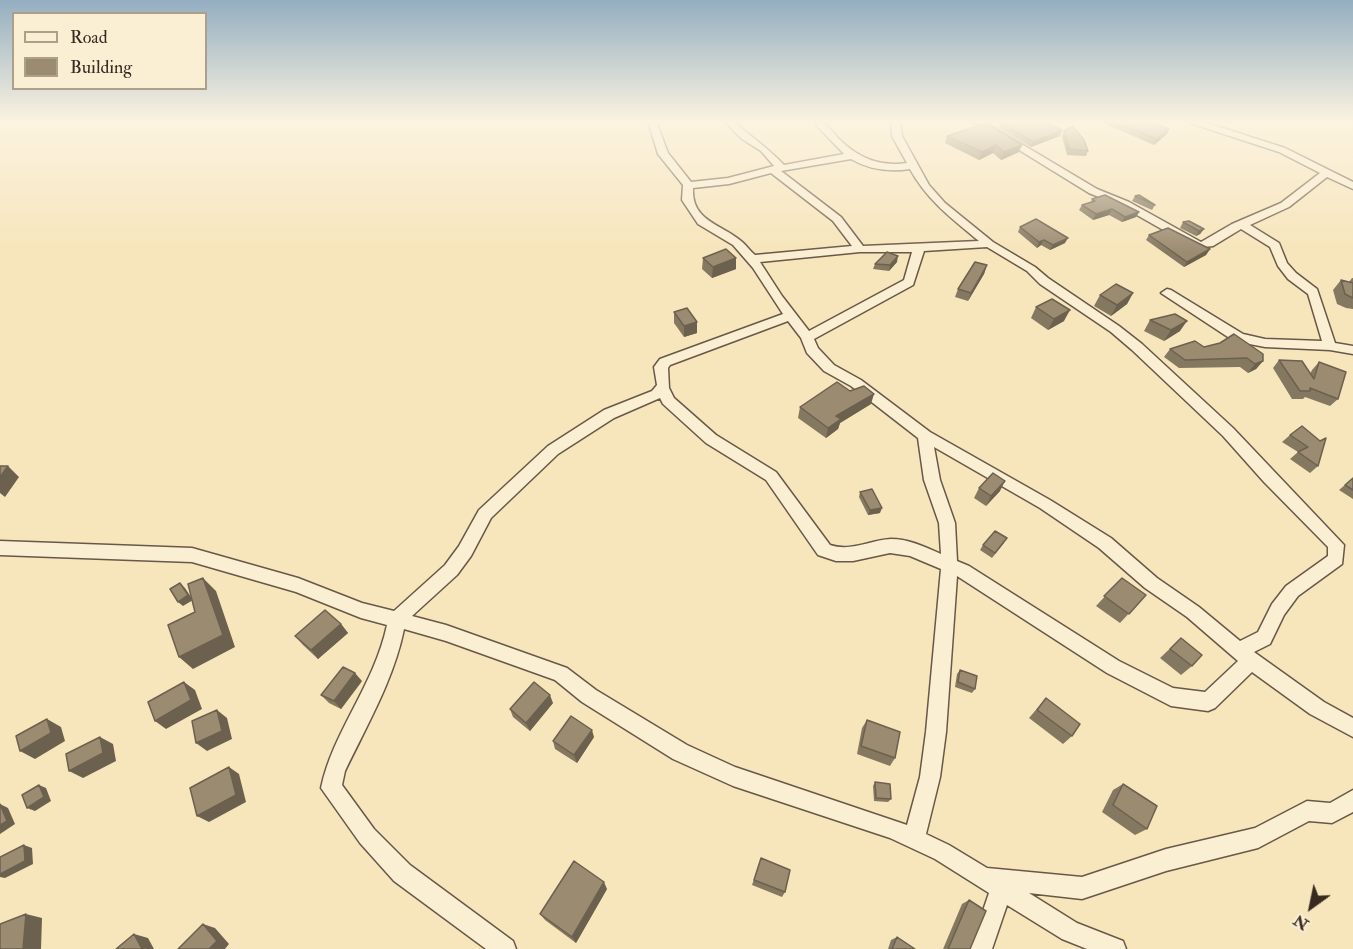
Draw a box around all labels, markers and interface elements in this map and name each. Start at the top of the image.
legend [12,12,207,90]
text: Road [70,26,108,49]
text: Building [70,56,132,79]
north arrow [1281,877,1341,937]
text: N [1290,910,1313,934]

